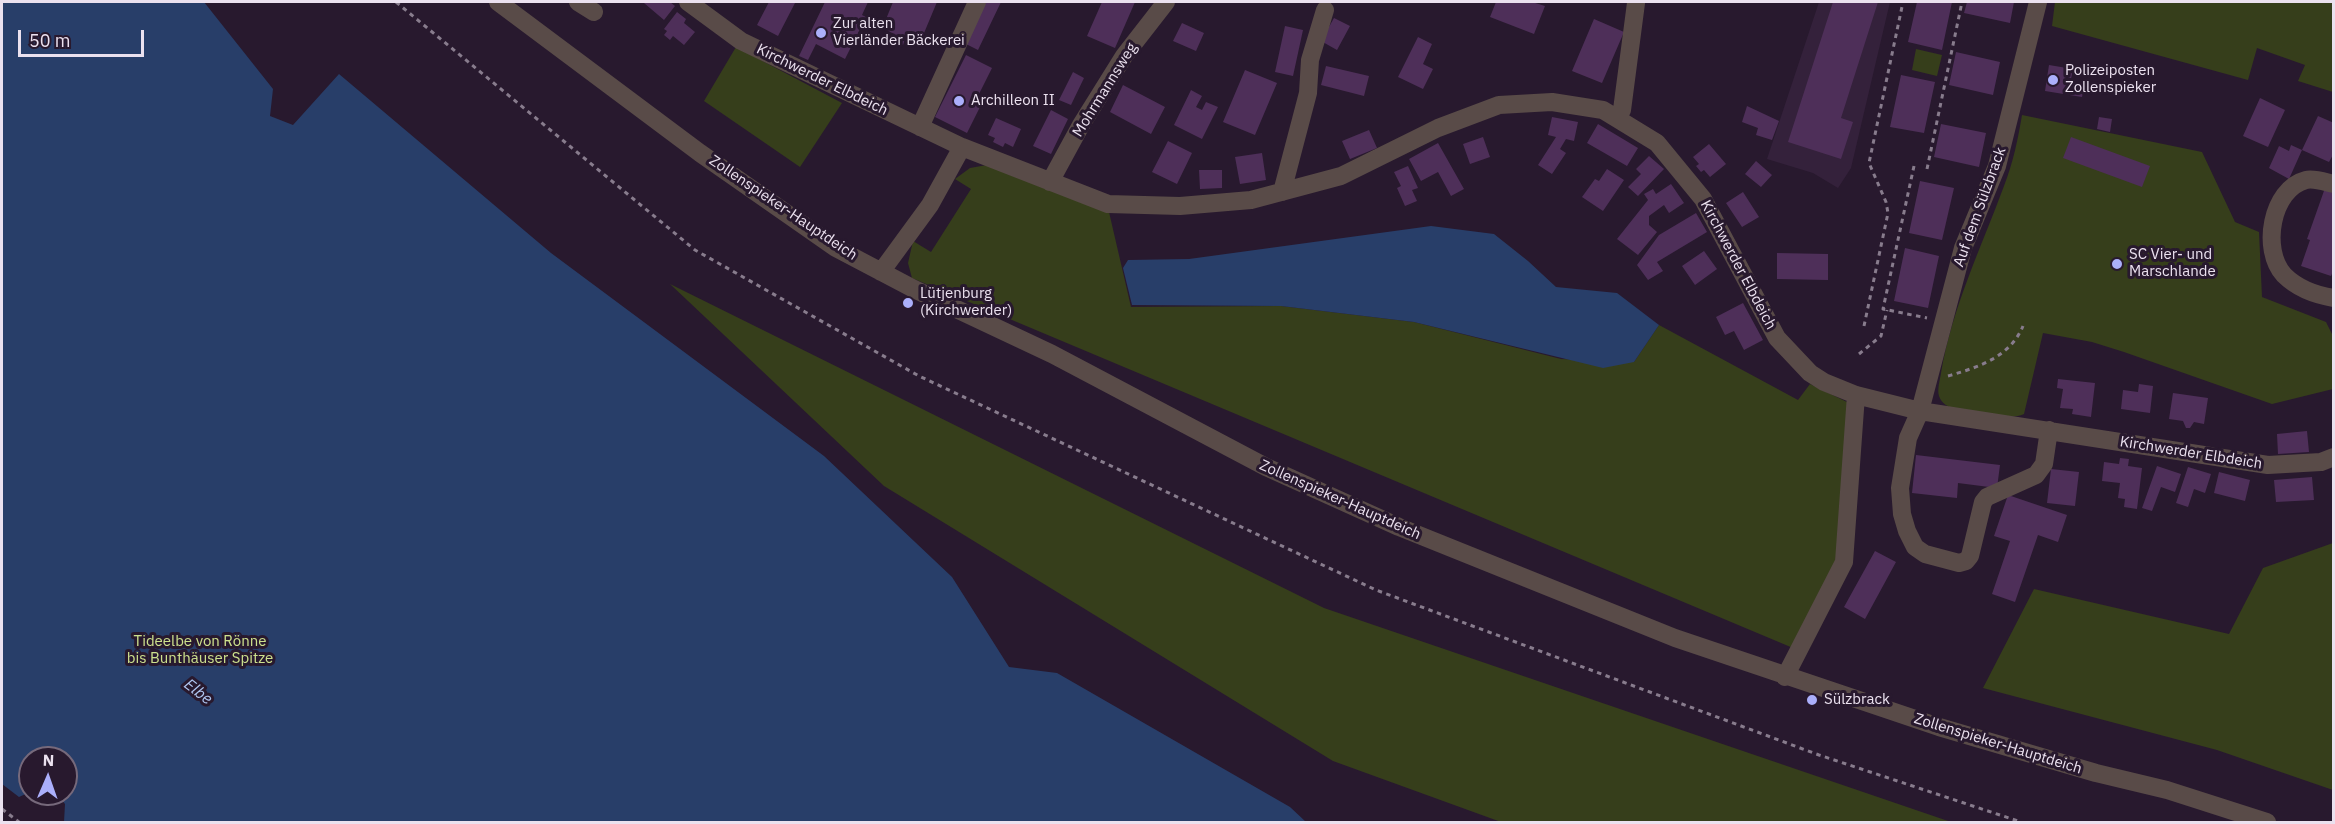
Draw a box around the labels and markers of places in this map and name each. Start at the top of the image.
place label: Zur alten Vierländer Bäckerei [833,15,965,50]
marker: Zur alten Vierländer Bäckerei [814,26,828,40]
place label: Polizeiposten Zollenspieker [2065,62,2156,97]
marker: Polizeiposten Zollenspieker [2046,73,2060,87]
place label: Archilleon II [971,92,1055,110]
marker: Archilleon II [952,94,966,108]
place label: SC Vier- und Marschlande [2129,246,2216,281]
marker: SC Vier- und Marschlande [2110,257,2124,271]
place label: Lütjenburg (Kirchwerder) [920,285,1012,320]
marker: Lütjenburg (Kirchwerder) [901,296,915,310]
place label: Sülzbrack [1824,691,1890,709]
marker: Sülzbrack [1805,693,1819,707]

